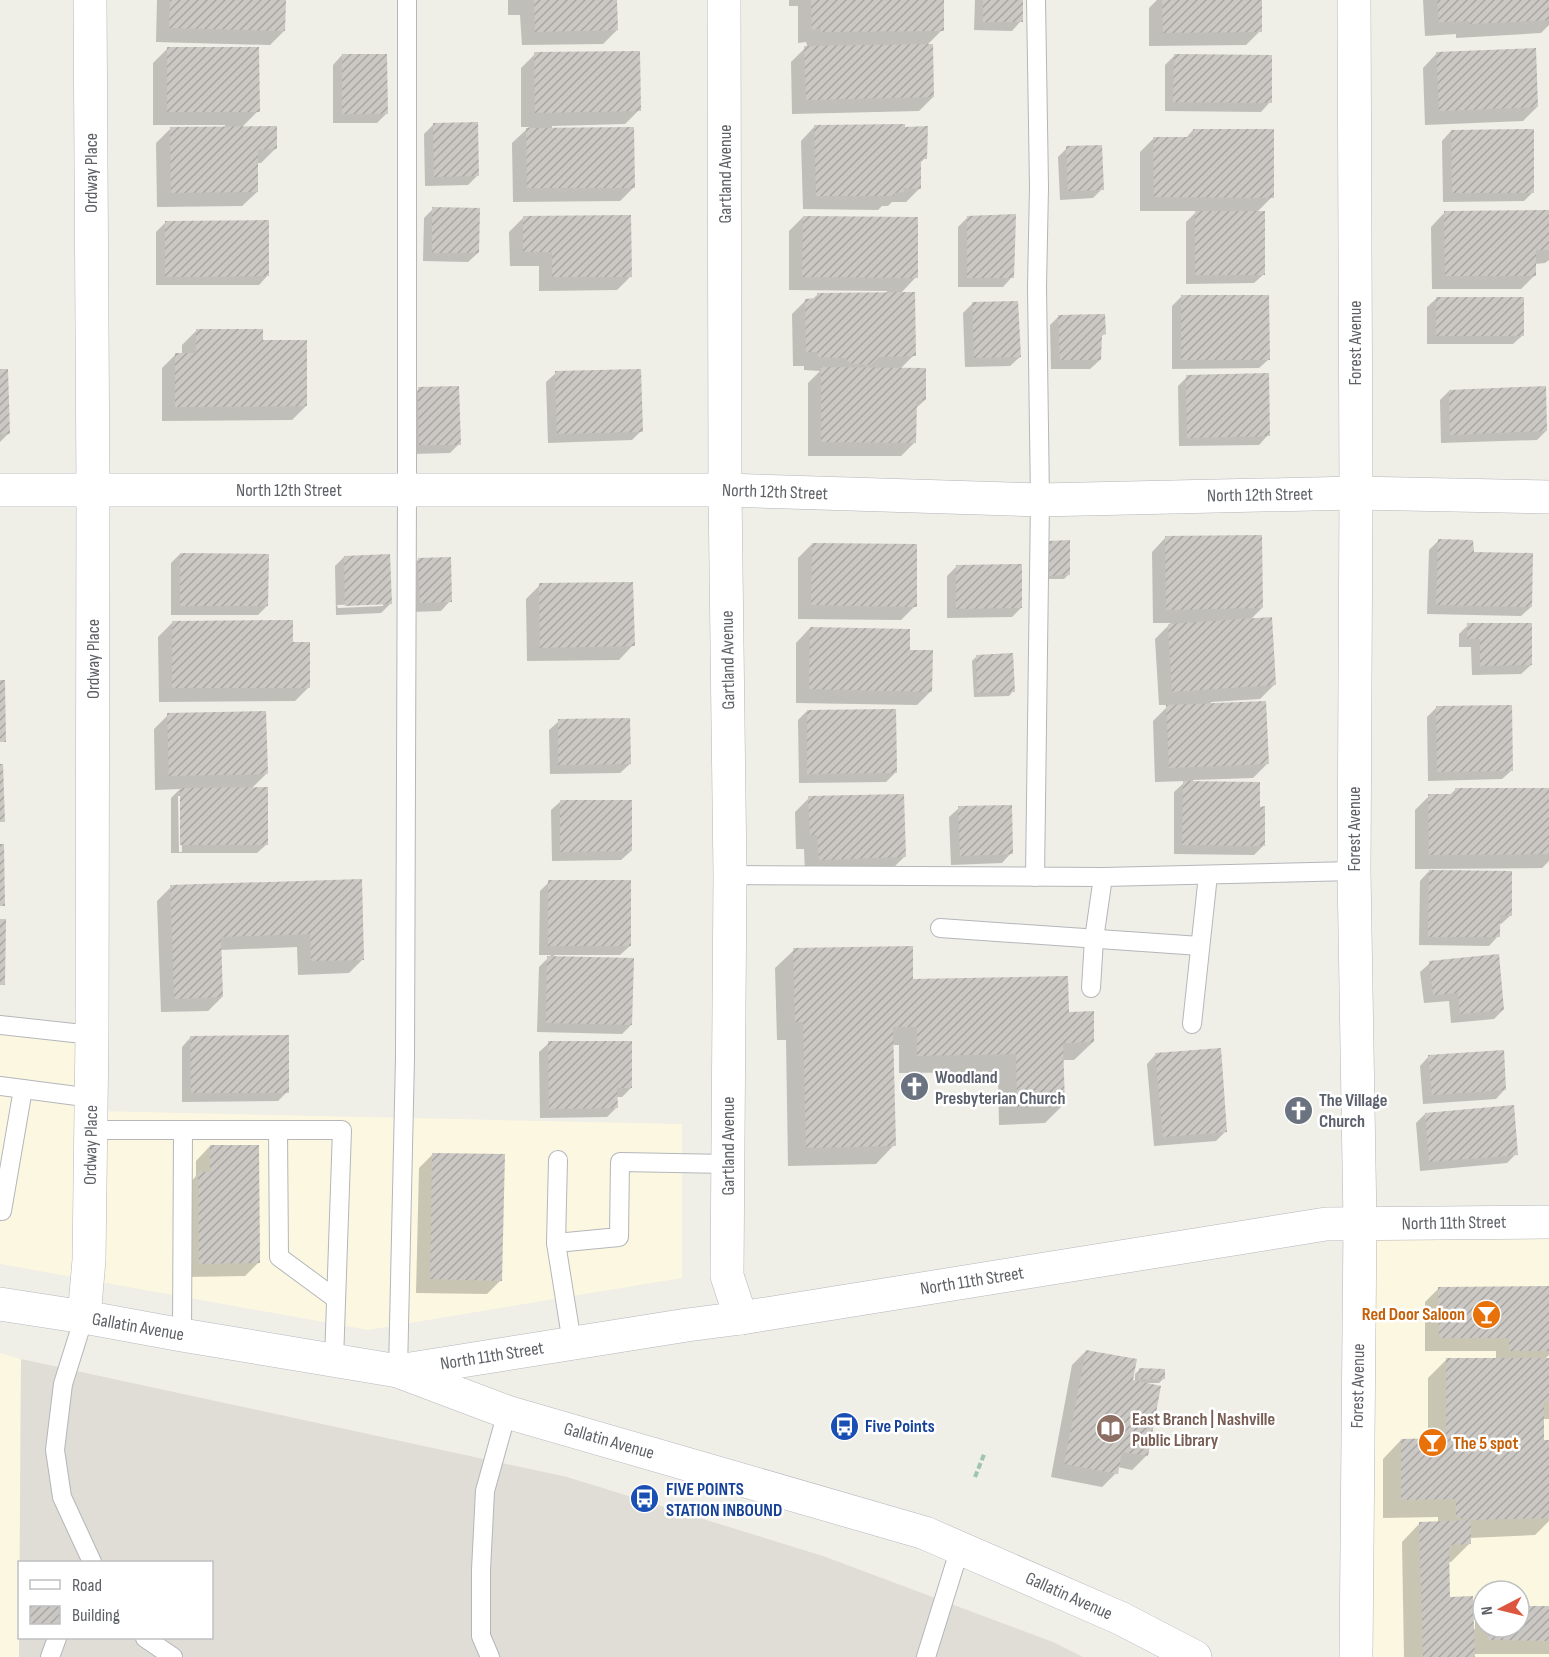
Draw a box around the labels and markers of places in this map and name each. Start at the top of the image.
place label: Woodland Presbyterian Church [935,1067,1065,1109]
church icon: Woodland Presbyterian Church [898,1071,930,1103]
place label: The Village Church [1319,1090,1388,1132]
church icon: The Village Church [1282,1094,1314,1126]
bar icon: Red Door Saloon [1470,1298,1502,1330]
place label: Red Door Saloon [1362,1304,1465,1325]
place label: East Branch | Nashville Public Library [1132,1409,1275,1451]
bus stop icon: Five Points [828,1410,860,1442]
library icon: East Branch | Nashville Public Library [1095,1413,1127,1445]
place label: Five Points [865,1416,935,1437]
bar icon: The 5 spot [1416,1427,1448,1459]
place label: The 5 spot [1453,1433,1518,1454]
place label: FIVE POINTS STATION INBOUND [666,1479,782,1521]
bus stop icon: FIVE POINTS STATION INBOUND [629,1483,661,1515]

